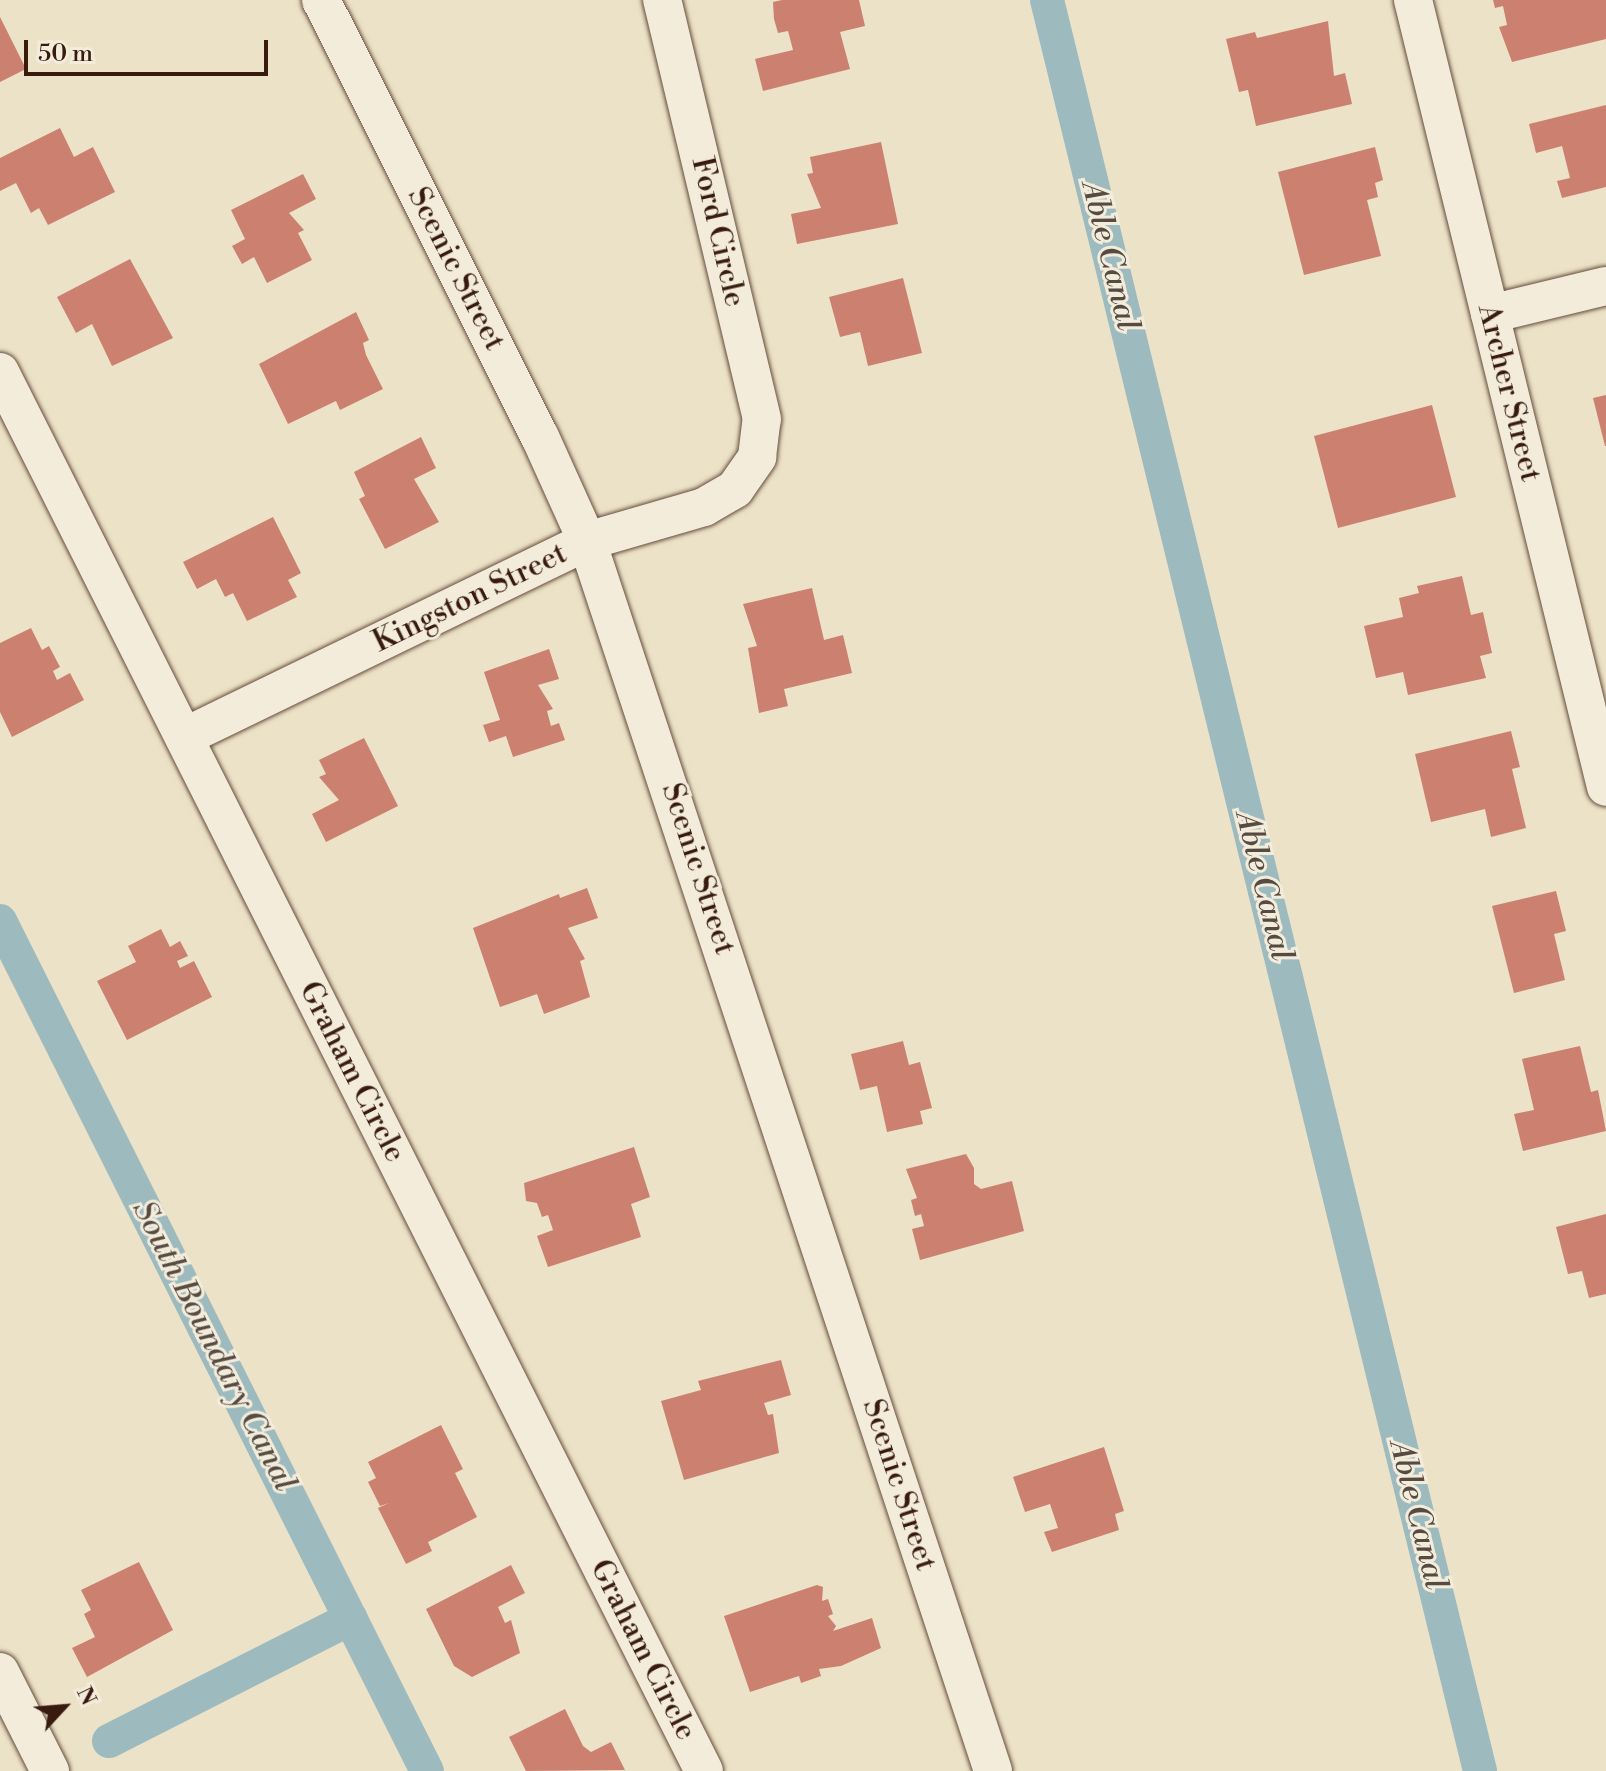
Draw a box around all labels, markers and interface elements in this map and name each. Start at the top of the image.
scale bar [28,24,272,74]
text: 50 m [38,39,93,69]
street label: Ford Circle [683,154,753,310]
water label: Able Canal [1073,177,1147,335]
street label: Scenic Street [400,181,512,357]
street label: Archer Street [1470,300,1548,486]
street label: Kingston Street [367,536,573,660]
street label: Scenic Street [653,779,743,959]
water label: Able Canal [1227,807,1301,965]
street label: Graham Circle [291,976,413,1168]
water label: South Boundary Canal [124,1194,304,1498]
street label: Scenic Street [854,1395,944,1575]
water label: Able Canal [1381,1436,1455,1594]
street label: Graham Circle [582,1554,704,1746]
north arrow [24,1667,104,1747]
text: N [70,1683,102,1710]

